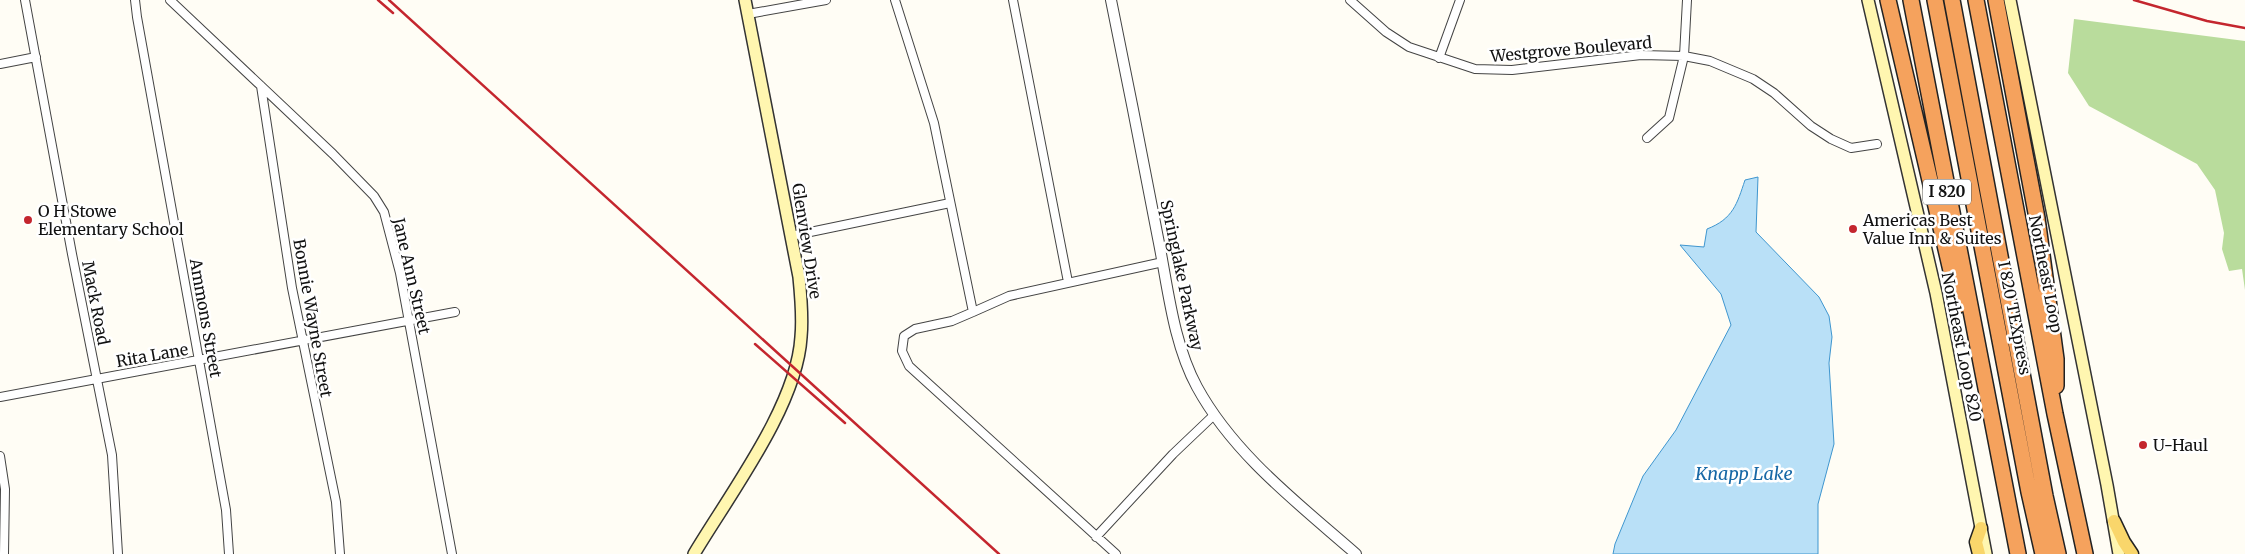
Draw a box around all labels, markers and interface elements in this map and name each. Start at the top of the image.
street label: Westgrove Boulevard [1488,32,1653,66]
road number: I 820 [1923,180,1971,204]
street label: Glenview Drive [788,182,826,300]
street label: Springlake Parkway [1156,198,1208,353]
place label: O H Stowe Elementary School [38,201,184,239]
place label: Americas Best Value Inn & Suites [1862,210,2002,248]
marker: O H Stowe Elementary School [22,214,34,226]
street label: Northeast Loop [2025,214,2067,335]
street label: Jane Ann Street [389,215,435,337]
marker: Americas Best Value Inn & Suites [1847,223,1859,235]
street label: Bonnie Wayne Street [289,237,337,399]
street label: Ammons Street [186,256,226,380]
street label: Mack Road [78,259,114,347]
street label: I 820 TEXpress [1994,259,2036,377]
street label: Northeast Loop 820 [1938,271,1986,423]
street label: Rita Lane [114,339,190,371]
place label: U-Haul [2153,435,2208,455]
marker: U-Haul [2137,439,2149,451]
water label: Knapp Lake [1694,462,1793,485]

